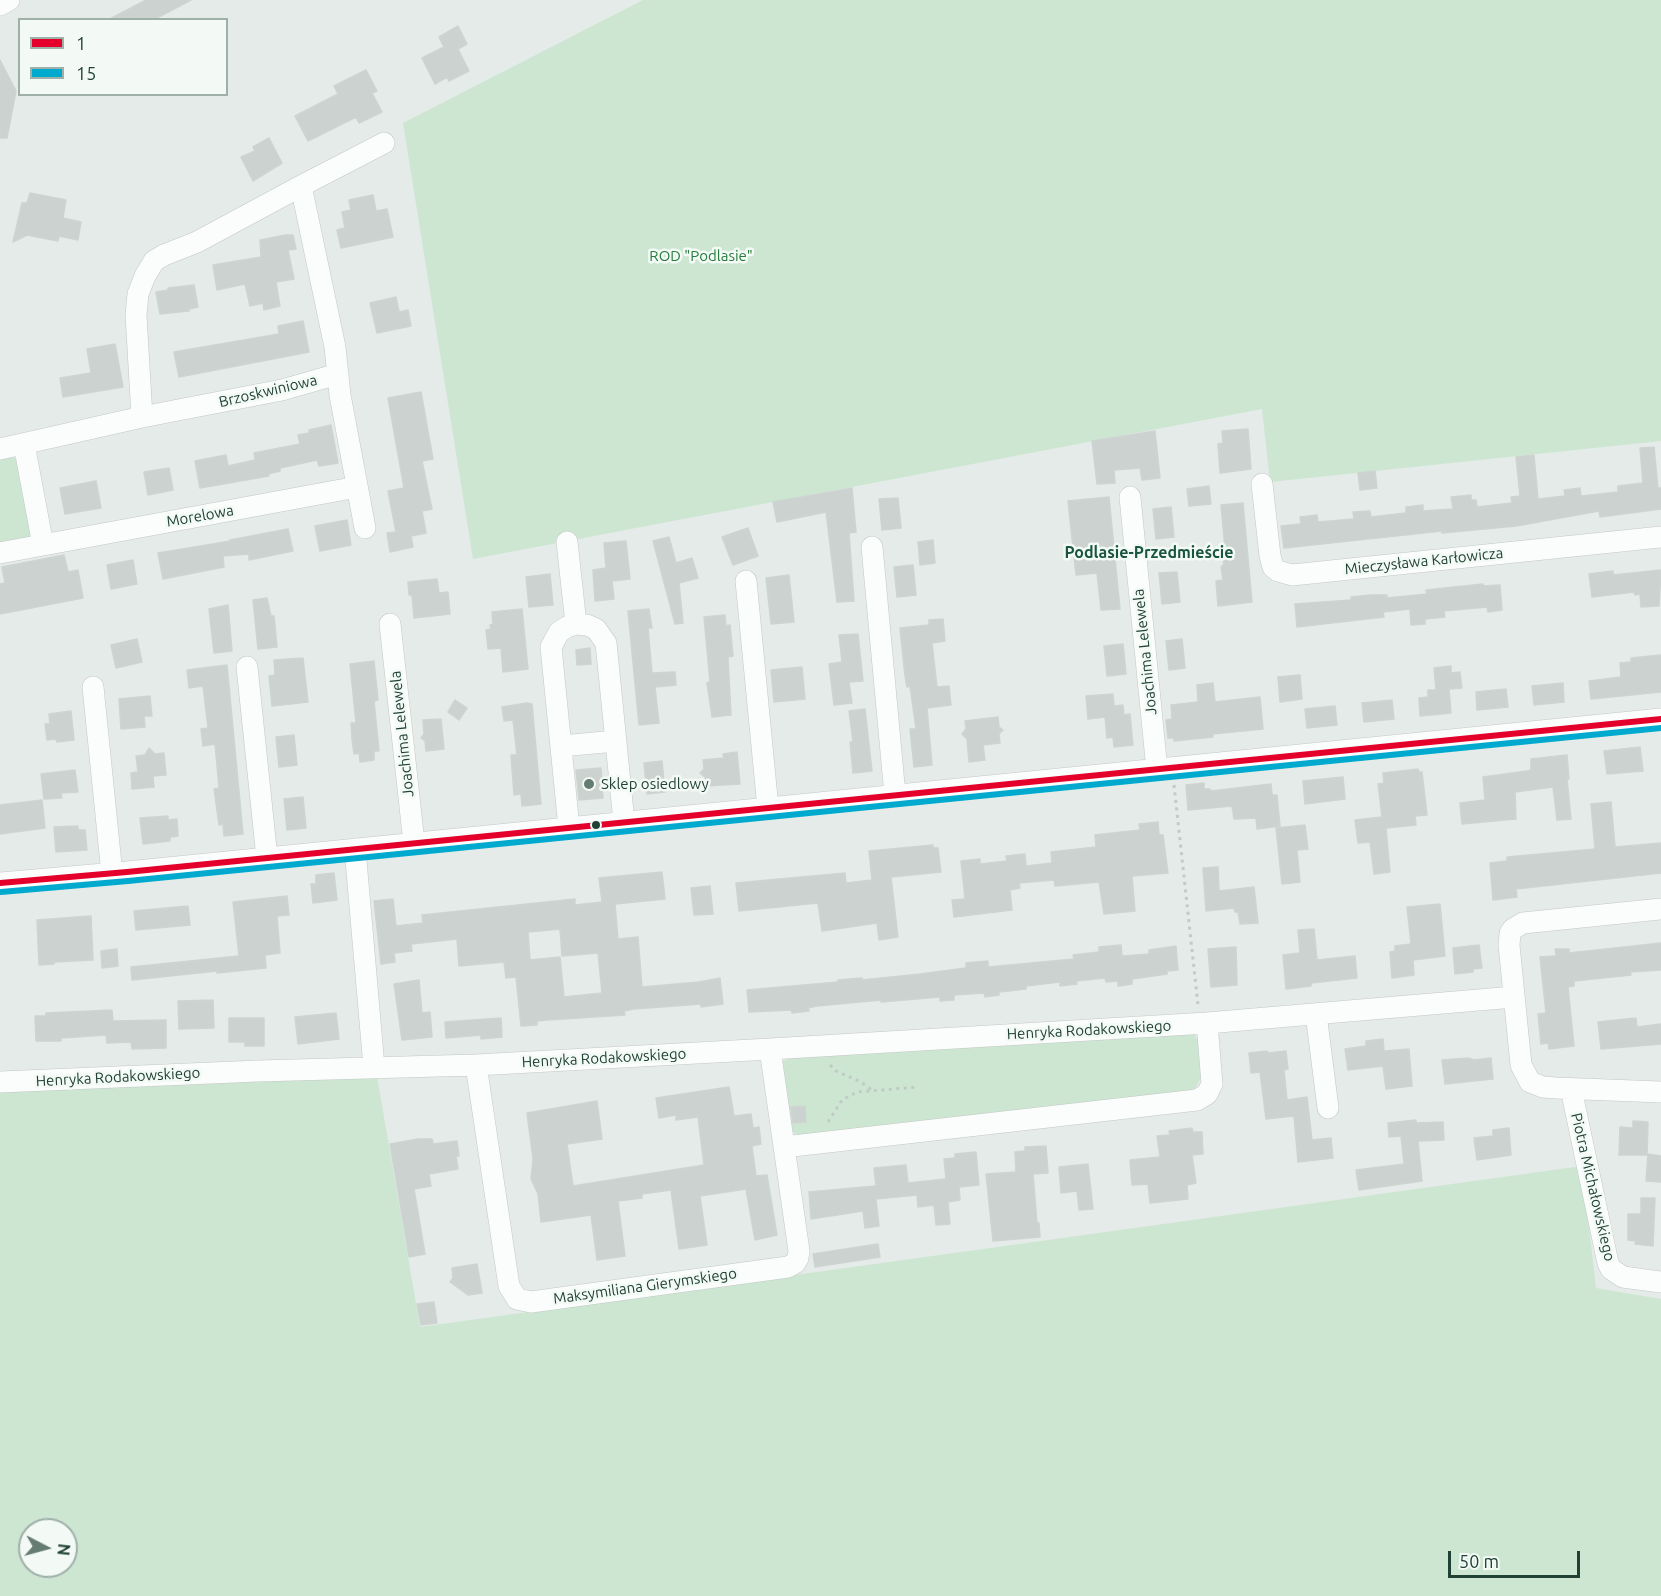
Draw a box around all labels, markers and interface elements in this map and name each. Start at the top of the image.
legend [18,18,228,96]
text: 1 [76,33,86,53]
text: 15 [76,63,96,83]
park label: ROD "Podlasie" [649,247,753,265]
street label: Brzoskwiniowa [217,371,319,411]
street label: Morelowa [165,501,235,531]
district label: Podlasie-Przedmieście [1064,543,1234,563]
street label: Mieczysława Karłowicza [1344,544,1504,578]
street label: Joachima Lelewela [1129,588,1161,716]
street label: Joachima Lelewela [386,670,418,798]
place label: Sklep osiedlowy [601,775,709,793]
marker: Sklep osiedlowy [582,777,596,791]
unlabelled marker [590,819,602,831]
street label: Henryka Rodakowskiego [1006,1017,1172,1043]
street label: Henryka Rodakowskiego [521,1045,687,1071]
street label: Henryka Rodakowskiego [35,1064,201,1090]
street label: Piotra Michałowskiego [1567,1111,1619,1263]
street label: Maksymiliana Gierymskiego [552,1264,738,1308]
north arrow [18,1518,78,1578]
scale bar [1451,1539,1583,1577]
text: N [54,1543,73,1557]
text: 50 m [1459,1551,1499,1571]

